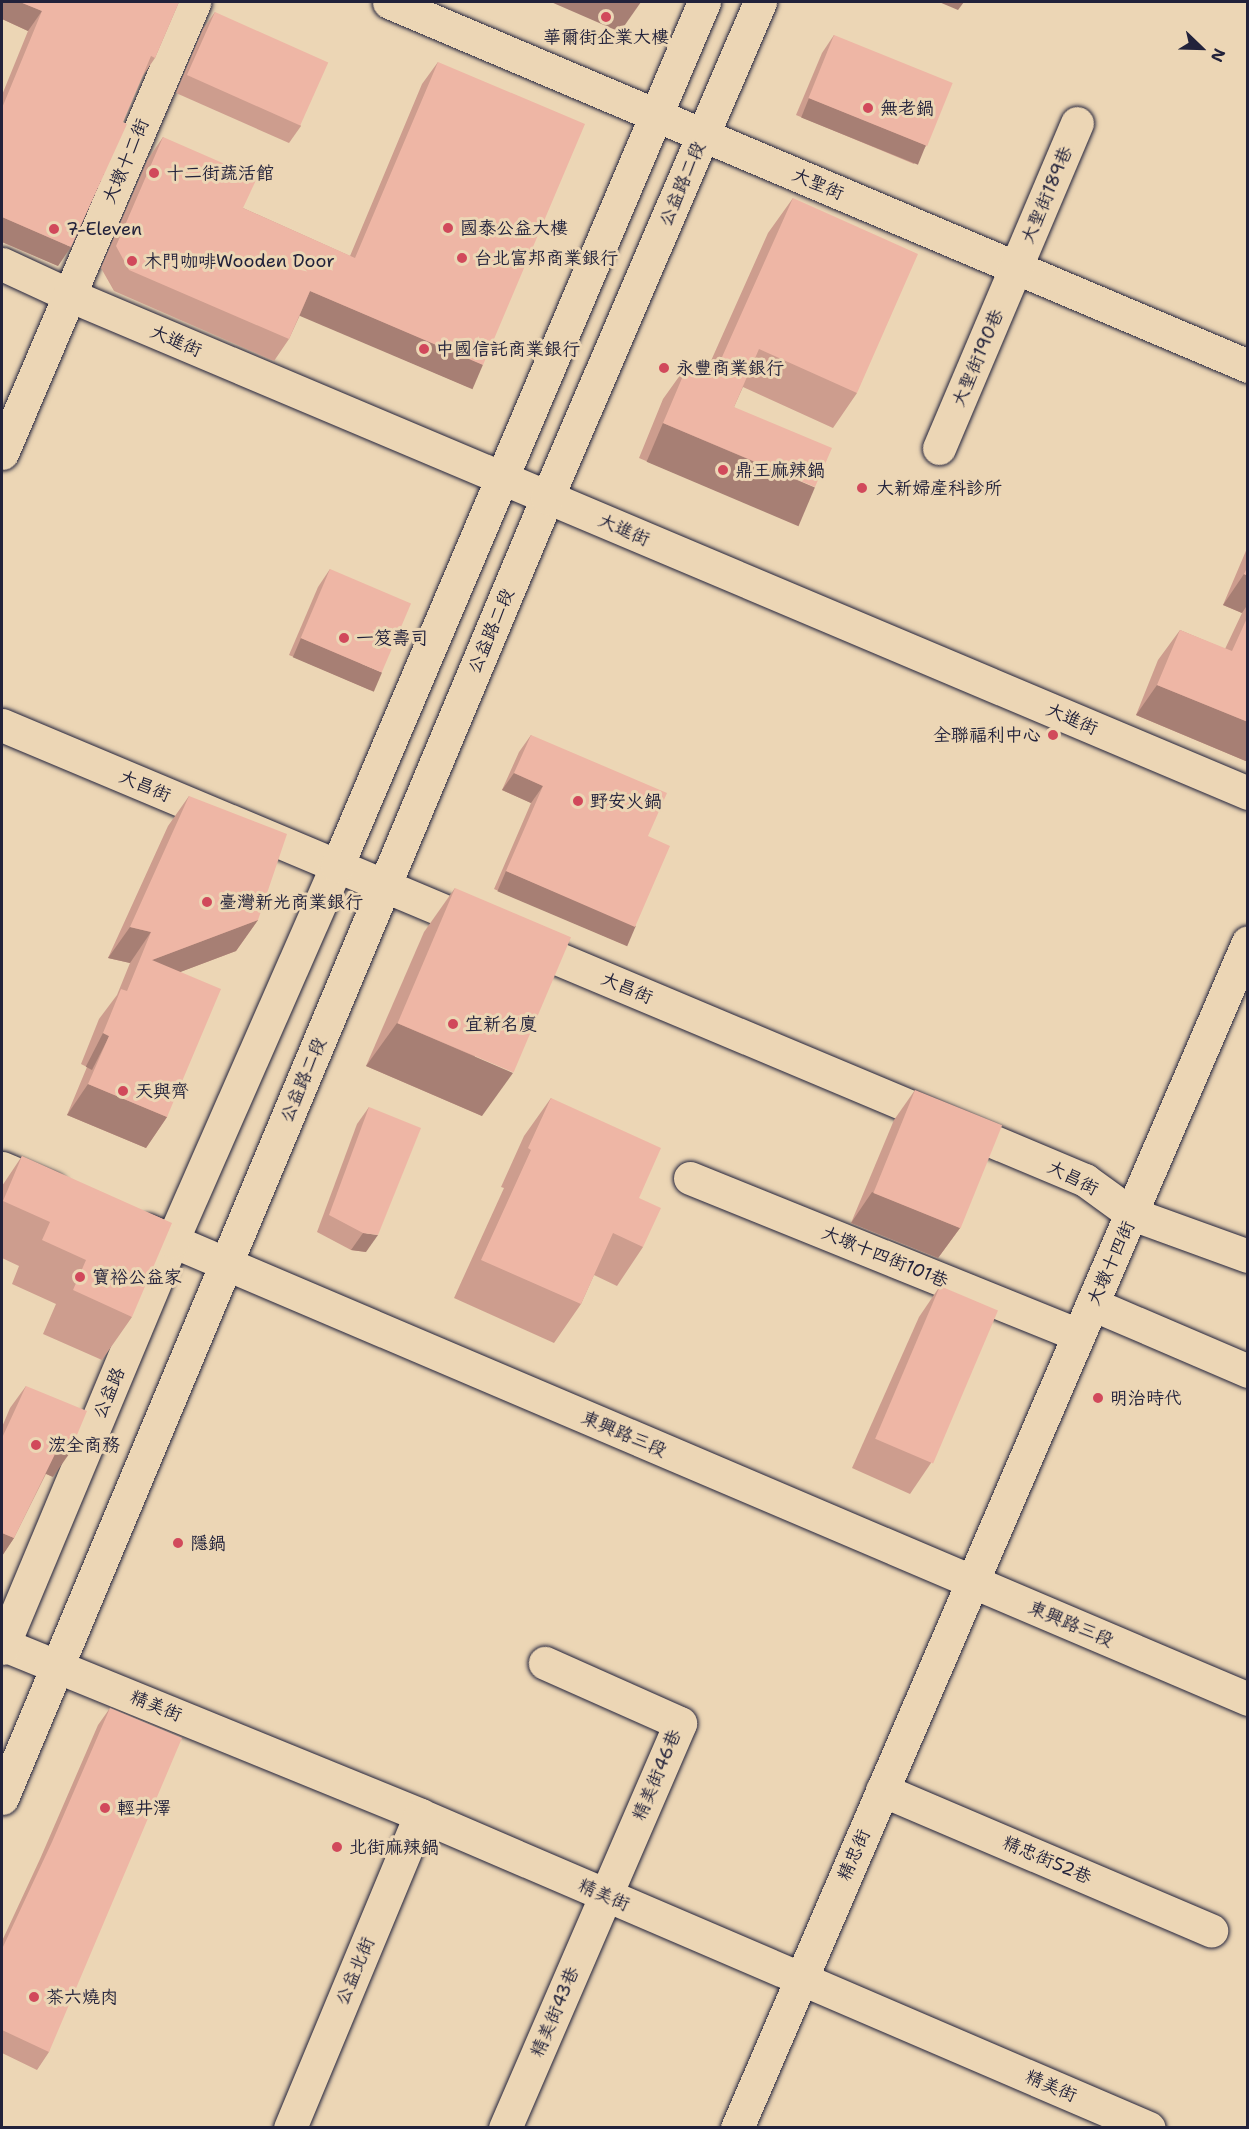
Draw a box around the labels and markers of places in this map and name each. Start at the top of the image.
marker: 華爾街企業大樓 [599,10,613,24]
place label: 華爾街企業大樓 [543,26,669,48]
place label: 無老鍋 [880,97,934,119]
marker: 無老鍋 [861,101,875,115]
place label: 十二街蔬活館 [166,162,274,184]
marker: 十二街蔬活館 [147,166,161,180]
place label: 國泰公益大樓 [460,217,568,239]
place label: 7-Eleven [66,218,142,240]
marker: 國泰公益大樓 [441,221,455,235]
marker: 7-Eleven [47,222,61,236]
place label: 台北富邦商業銀行 [474,247,618,269]
place label: 木門咖啡Wooden Door [144,250,335,272]
marker: 台北富邦商業銀行 [455,251,469,265]
marker: 木門咖啡Wooden Door [125,254,139,268]
place label: 中國信託商業銀行 [436,338,580,360]
marker: 中國信託商業銀行 [417,342,431,356]
place label: 永豐商業銀行 [676,357,784,379]
marker: 永豐商業銀行 [657,361,671,375]
place label: 鼎王麻辣鍋 [735,459,825,481]
marker: 鼎王麻辣鍋 [716,463,730,477]
place label: 大新婦產科診所 [876,477,1002,499]
marker: 大新婦產科診所 [853,479,871,497]
place label: 一笈壽司 [356,627,428,649]
marker: 一笈壽司 [337,631,351,645]
place label: 全聯福利中心 [933,724,1041,746]
marker: 全聯福利中心 [1046,728,1060,742]
place label: 野安火鍋 [590,790,662,812]
marker: 野安火鍋 [571,794,585,808]
place label: 臺灣新光商業銀行 [219,891,363,913]
marker: 臺灣新光商業銀行 [200,895,214,909]
place label: 宜新名廈 [465,1013,537,1035]
marker: 宜新名廈 [446,1017,460,1031]
place label: 天與齊 [135,1080,189,1102]
marker: 天與齊 [116,1084,130,1098]
place label: 寶裕公益家 [92,1266,182,1288]
marker: 寶裕公益家 [73,1270,87,1284]
place label: 明治時代 [1110,1387,1182,1409]
marker: 明治時代 [1091,1391,1105,1405]
place label: 浤全商務 [48,1434,120,1456]
marker: 浤全商務 [29,1438,43,1452]
place label: 隱鍋 [190,1532,226,1554]
marker: 隱鍋 [171,1536,185,1550]
place label: 輕井澤 [117,1797,171,1819]
marker: 輕井澤 [98,1801,112,1815]
place label: 北街麻辣鍋 [349,1836,439,1858]
marker: 北街麻辣鍋 [330,1840,344,1854]
place label: 茶六燒肉 [46,1986,118,2008]
marker: 茶六燒肉 [27,1990,41,2004]

